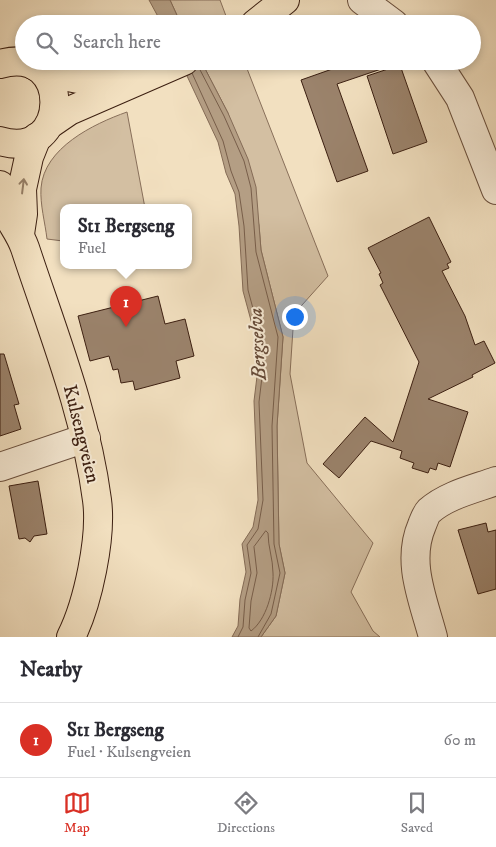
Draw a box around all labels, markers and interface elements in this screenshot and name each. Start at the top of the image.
search box [15,15,481,70]
icon: search [33,29,61,57]
text: Search here [73,31,161,54]
one-way arrow [18,178,28,194]
popup [60,204,192,269]
text: St1 Bergseng [78,215,174,238]
text: Fuel [78,238,106,258]
pin: 1 [110,286,142,327]
your location [282,304,308,330]
water label: Bergselva [244,307,272,382]
street label: Kulsengveien [58,382,104,486]
text: Nearby [20,657,82,683]
text: St1 Bergseng [67,719,164,742]
text: 1 [33,730,39,750]
text: 60 m [444,730,476,750]
text: Fuel · Kulsengveien [67,742,191,762]
tab: Map [63,789,91,837]
tab: Directions [217,789,275,837]
tab: Saved [401,789,433,837]

